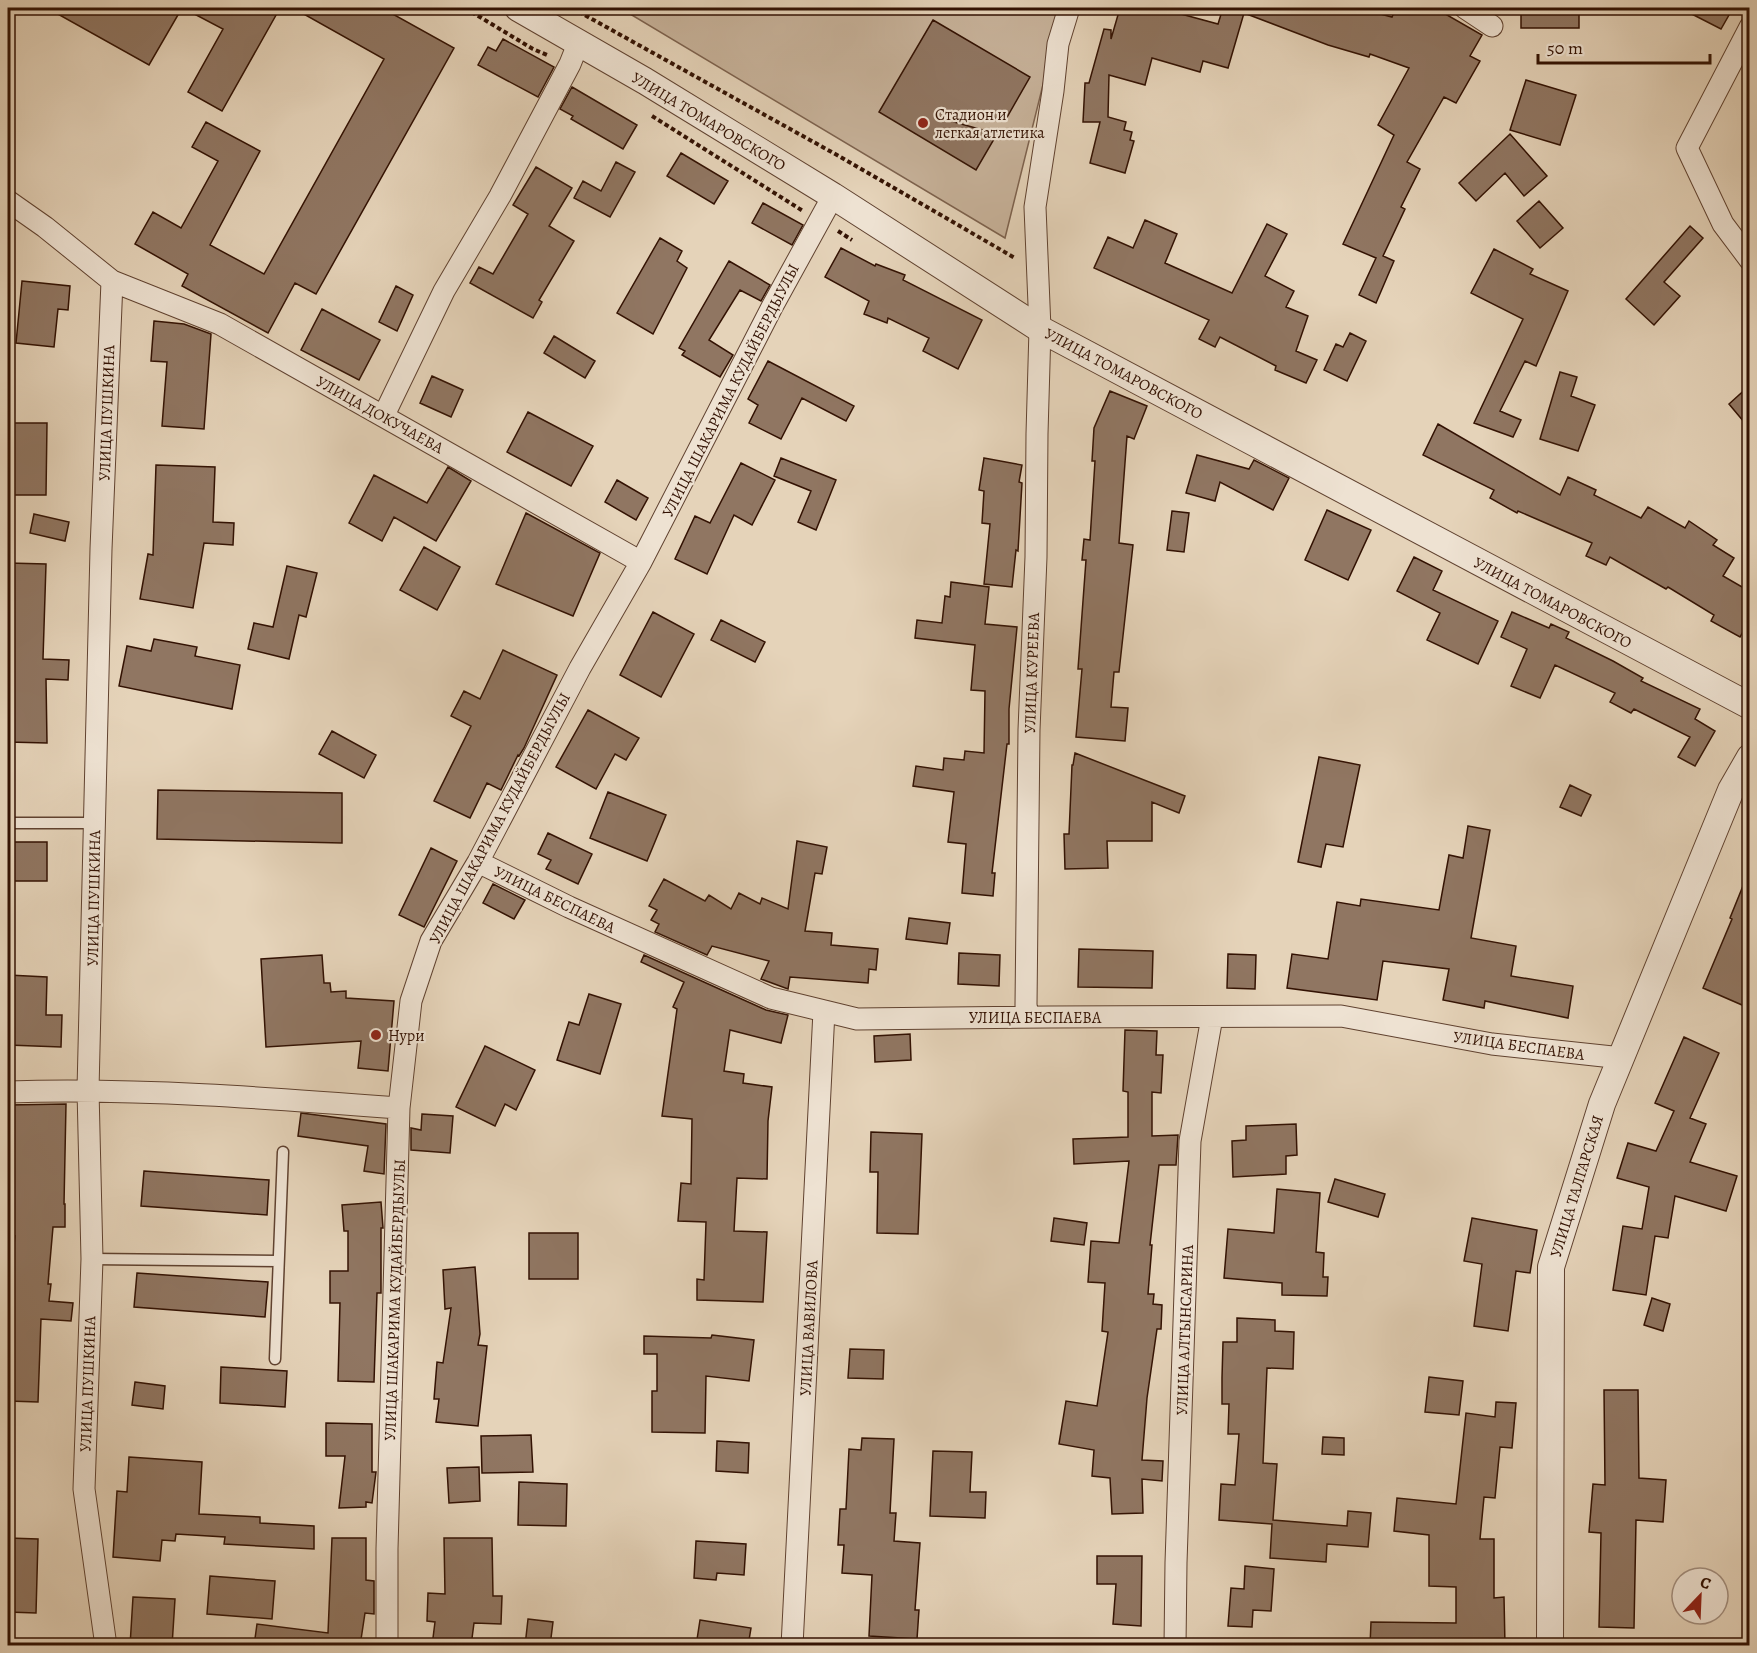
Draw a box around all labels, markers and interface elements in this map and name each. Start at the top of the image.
scale bar [1538,27,1710,65]
text: 50 m [1547,36,1583,60]
street label: УЛИЦА ТОМАРОВСКОГО [627,67,790,177]
place label: Стадион и легкая атлетика [935,104,1045,144]
marker: Стадион и легкая атлетика [916,116,930,130]
street label: УЛИЦА ШАКАРИМА КУДАЙБЕРДЫУЛЫ [657,260,805,521]
street label: УЛИЦА ТОМАРОВСКОГО [1040,323,1207,425]
street label: УЛИЦА ПУШКИНА [94,344,120,481]
street label: УЛИЦА ДОКУЧАЕВА [312,371,448,459]
street label: УЛИЦА ТОМАРОВСКОГО [1469,552,1636,654]
street label: УЛИЦА КУРЕЕВА [1019,612,1045,734]
street label: УЛИЦА ШАКАРИМА КУДАЙБЕРДЫУЛЫ [424,689,576,948]
street label: УЛИЦА ПУШКИНА [82,829,106,966]
street label: УЛИЦА БЕСПАЕВА [490,861,620,939]
street label: УЛИЦА БЕСПАЕВА [969,1007,1102,1029]
place label: Нури [388,1025,425,1047]
street label: УЛИЦА БЕСПАЕВА [1452,1026,1587,1066]
marker: Нури [369,1028,383,1042]
street label: УЛИЦА ТАЛГАРСКАЯ [1545,1112,1609,1260]
street label: УЛИЦА ШАКАРИМА КУДАЙБЕРДЫУЛЫ [379,1159,411,1441]
street label: УЛИЦА АЛТЫНСАРИНА [1171,1244,1199,1416]
street label: УЛИЦА ВАВИЛОВА [794,1259,824,1396]
street label: УЛИЦА ПУШКИНА [75,1315,101,1452]
north arrow [1670,1566,1730,1626]
text: С [1697,1571,1714,1595]

